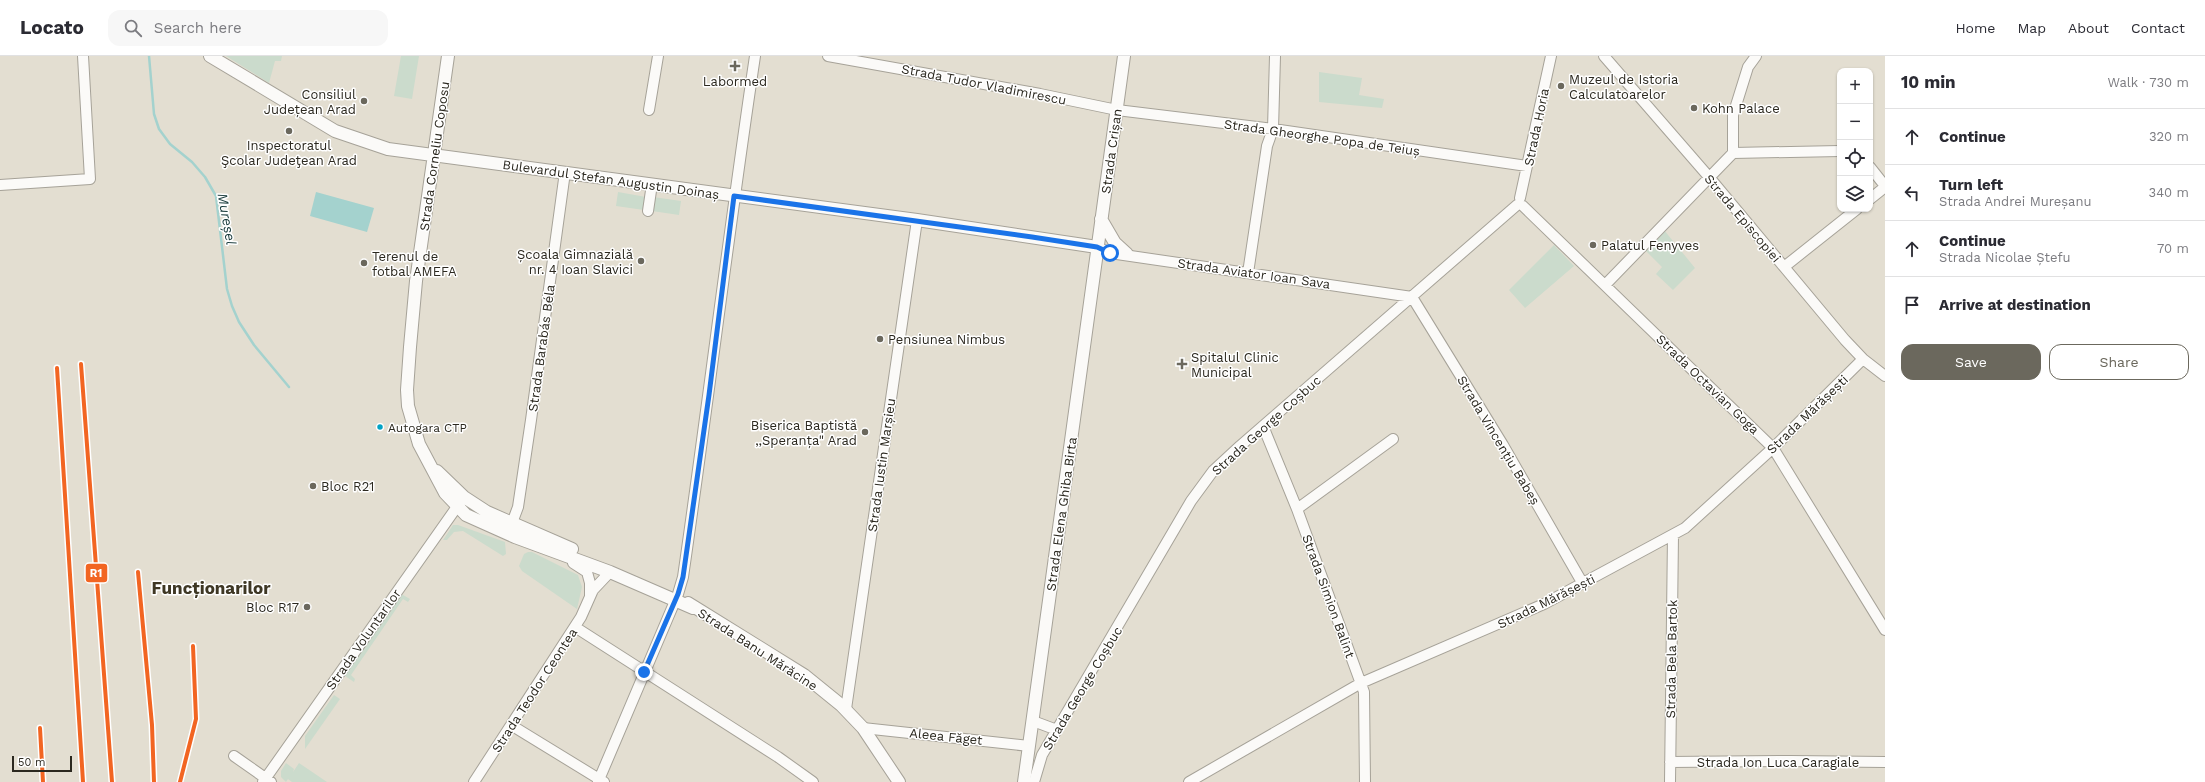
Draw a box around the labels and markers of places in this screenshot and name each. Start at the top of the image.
marker: Labormed [729,60,741,72]
place label: Muzeul de Istoria Calculatoarelor [1569,72,1679,102]
place label: Labormed [703,74,767,89]
marker: Muzeul de Istoria Calculatoarelor [1556,81,1566,91]
place label: Consiliul Județean Arad [264,87,356,118]
marker: Consiliul Județean Arad [359,96,369,106]
place label: Kohn Palace [1702,101,1780,116]
marker: Kohn Palace [1689,103,1699,113]
marker: Inspectoratul Şcolar Judeţean Arad [284,126,294,136]
place label: Inspectoratul Şcolar Judeţean Arad [221,138,357,168]
place label: Palatul Fenyves [1601,238,1699,253]
marker: Palatul Fenyves [1588,240,1598,250]
place label: Școala Gimnazială nr. 4 Ioan Slavici [517,247,634,277]
place label: Terenul de fotbal AMEFA [372,249,457,279]
marker: Școala Gimnazială nr. 4 Ioan Slavici [636,256,646,266]
marker: Terenul de fotbal AMEFA [359,258,369,268]
place label: Pensiunea Nimbus [888,332,1005,347]
marker: Pensiunea Nimbus [875,334,885,344]
place label: Spitalul Clinic Municipal [1191,350,1279,380]
marker: Spitalul Clinic Municipal [1176,358,1188,370]
place label: Biserica Baptistă ,,Speranța" Arad [751,418,858,449]
place label: Autogara CTP [388,421,467,435]
marker: Autogara CTP [375,422,385,432]
marker: Biserica Baptistă ,,Speranța" Arad [860,427,870,437]
place label: Bloc R21 [321,479,374,494]
marker: Bloc R21 [308,481,318,491]
place label: Bloc R17 [246,600,299,615]
marker: Bloc R17 [302,602,312,612]

